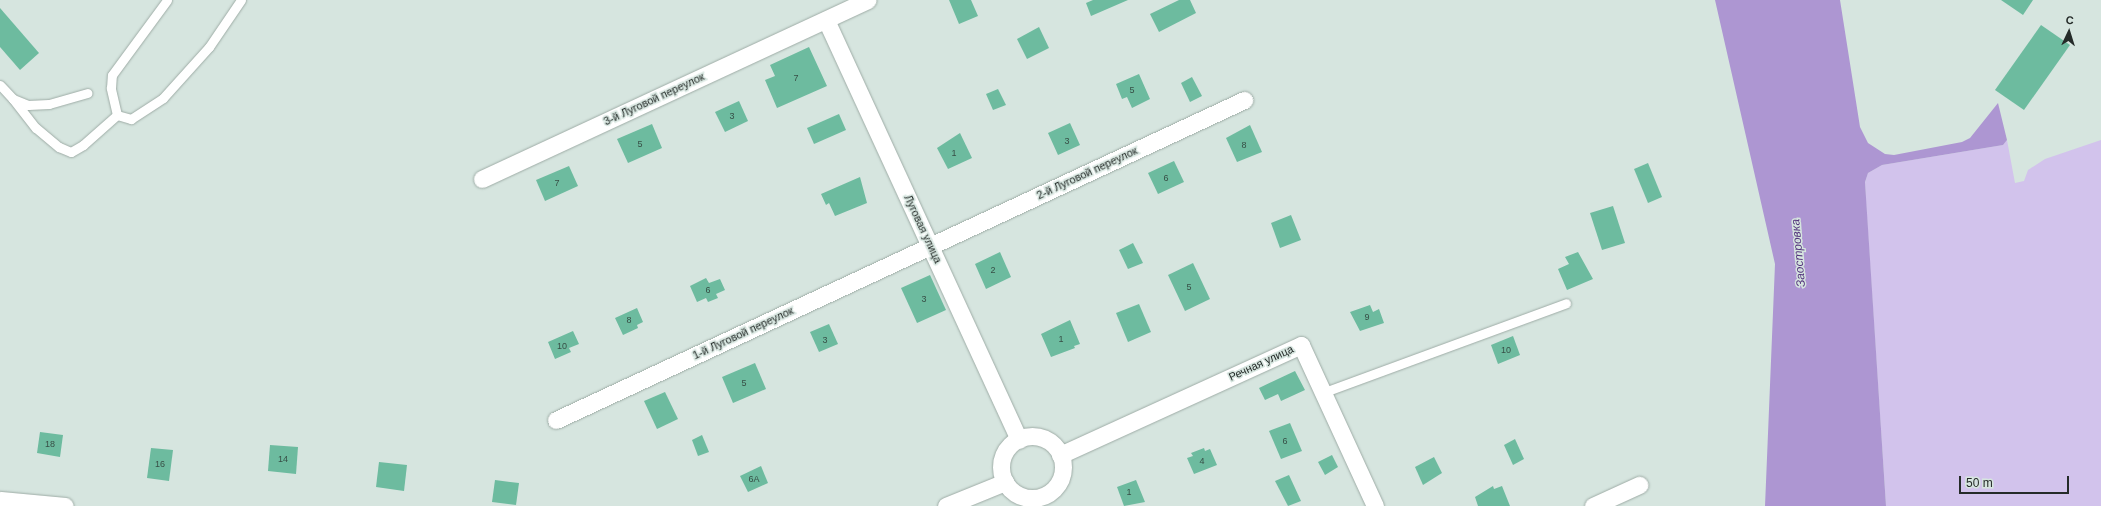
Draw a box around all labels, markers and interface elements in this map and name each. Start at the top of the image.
north arrow [2049,12,2089,52]
text: С [2065,14,2074,26]
street label: 3-й Луговой переулок [602,70,706,128]
house number: 7 [793,73,799,83]
house number: 5 [1129,85,1135,95]
house number: 3 [729,111,735,121]
house number: 3 [1064,136,1070,146]
house number: 5 [637,139,643,149]
house number: 8 [1241,140,1247,150]
street label: 2-й Луговой переулок [1035,144,1139,202]
house number: 1 [951,148,957,158]
house number: 6 [1163,173,1169,183]
house number: 7 [554,178,560,188]
street label: Луговая улица [901,193,945,265]
water label: Заостровка [1789,218,1809,288]
house number: 2 [990,265,996,275]
house number: 5 [1186,282,1192,292]
house number: 6 [705,285,711,295]
house number: 3 [921,294,927,304]
street label: 1-й Луговой переулок [691,304,795,362]
house number: 9 [1364,312,1370,322]
house number: 8 [626,315,632,325]
house number: 1 [1058,334,1064,344]
house number: 3 [822,335,828,345]
house number: 10 [557,341,567,351]
street label: Речная улица [1227,342,1295,384]
house number: 10 [1501,345,1511,355]
house number: 5 [741,378,747,388]
house number: 6 [1282,436,1288,446]
house number: 18 [45,439,55,449]
house number: 14 [278,454,288,464]
house number: 4 [1199,456,1205,466]
house number: 16 [155,459,165,469]
scale bar [1961,468,2071,494]
house number: 6А [748,474,760,484]
text: 50 m [1966,476,1993,490]
house number: 1 [1126,487,1132,497]

